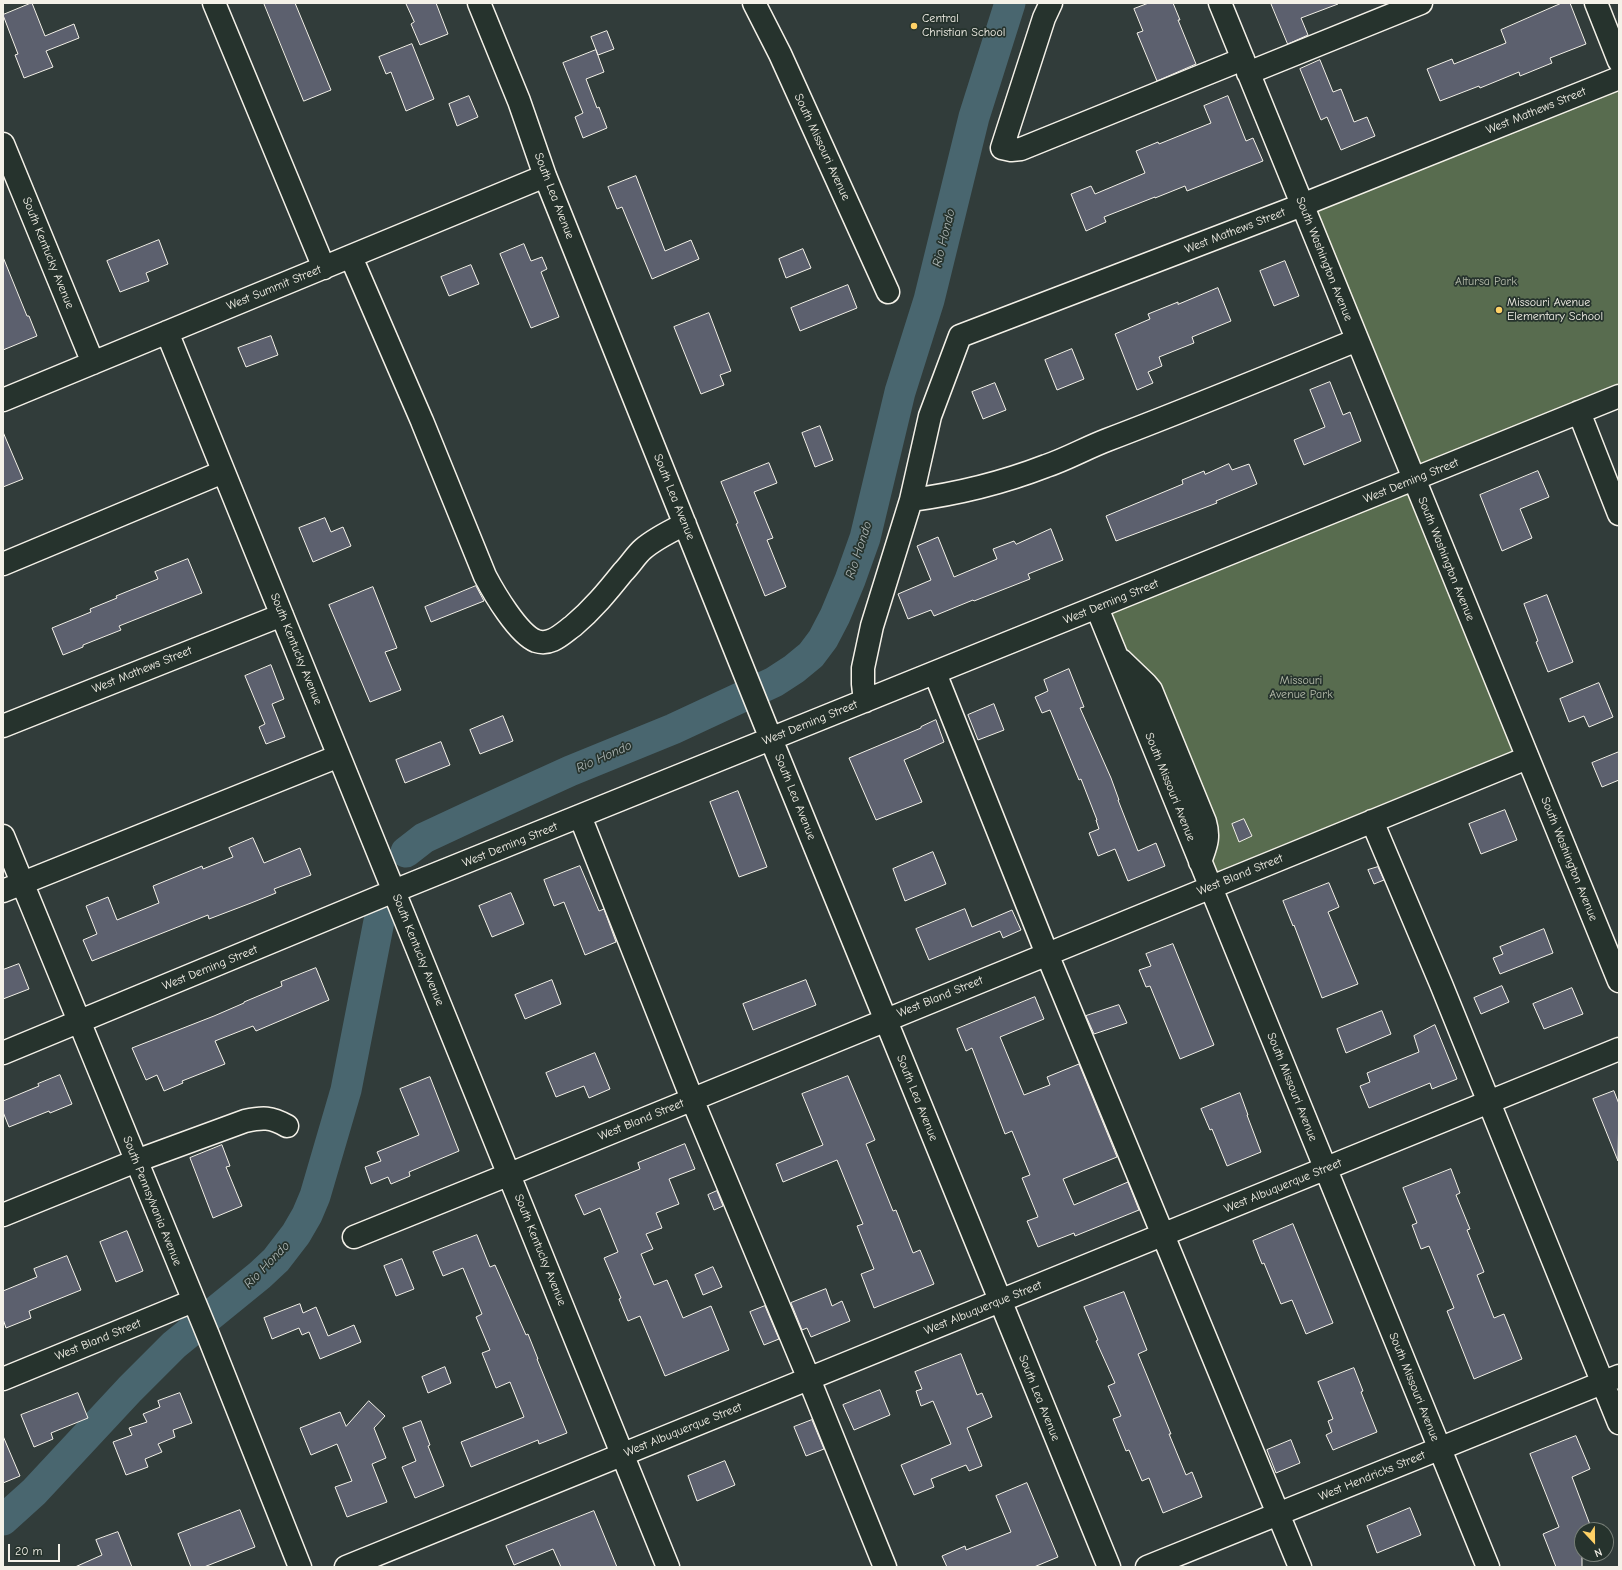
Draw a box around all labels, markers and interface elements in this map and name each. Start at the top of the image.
place label: Central Christian School [922,12,1005,40]
marker: Central Christian School [909,21,919,31]
street label: West Mathews Street [1484,84,1588,138]
street label: South Missouri Avenue [791,91,853,203]
street label: South Lea Avenue [531,151,577,241]
street label: South Kentucky Avenue [19,195,77,311]
street label: South Washington Avenue [1293,195,1355,323]
street label: West Mathews Street [1183,205,1287,257]
water label: Rio Hondo [929,207,959,269]
street label: West Summit Street [225,262,323,314]
park label: Altursa Park [1455,275,1517,289]
place label: Missouri Avenue Elementary School [1507,296,1603,324]
marker: Missouri Avenue Elementary School [1494,305,1504,315]
street label: South Lea Avenue [650,452,698,542]
street label: West Deming Street [1361,455,1461,507]
street label: South Washington Avenue [1415,495,1477,623]
water label: Rio Hondo [842,519,876,581]
street label: West Deming Street [1061,576,1161,628]
street label: South Kentucky Avenue [267,591,325,707]
street label: West Mathews Street [90,643,194,697]
park label: Missouri Avenue Park [1269,674,1333,702]
street label: West Deming Street [760,697,860,749]
street label: South Missouri Avenue [1142,730,1198,844]
water label: Rio Hondo [574,738,634,776]
street label: South Lea Avenue [771,752,819,842]
street label: South Washington Avenue [1538,795,1600,923]
street label: West Deming Street [460,819,560,871]
street label: West Bland Street [1195,851,1285,899]
street label: South Kentucky Avenue [389,892,447,1008]
street label: West Deming Street [160,942,260,994]
street label: West Bland Street [895,973,985,1021]
street label: South Missouri Avenue [1264,1030,1320,1144]
street label: South Lea Avenue [893,1053,941,1143]
street label: West Bland Street [596,1096,686,1144]
street label: South Pennsylvania Avenue [119,1134,185,1268]
street label: West Albuquerque Street [1222,1156,1344,1216]
street label: South Kentucky Avenue [511,1192,569,1308]
water label: Rio Hondo [241,1238,293,1292]
street label: West Albuquerque Street [922,1278,1044,1338]
street label: West Bland Street [53,1316,143,1364]
street label: South Missouri Avenue [1386,1330,1442,1444]
street label: South Lea Avenue [1015,1353,1063,1443]
street label: West Albuquerque Street [622,1400,744,1460]
street label: West Hendricks Street [1317,1448,1427,1504]
north arrow [1574,1522,1614,1562]
scale bar [10,1536,62,1562]
text: 20 m [15,1544,43,1558]
text: N [1593,1545,1604,1560]

